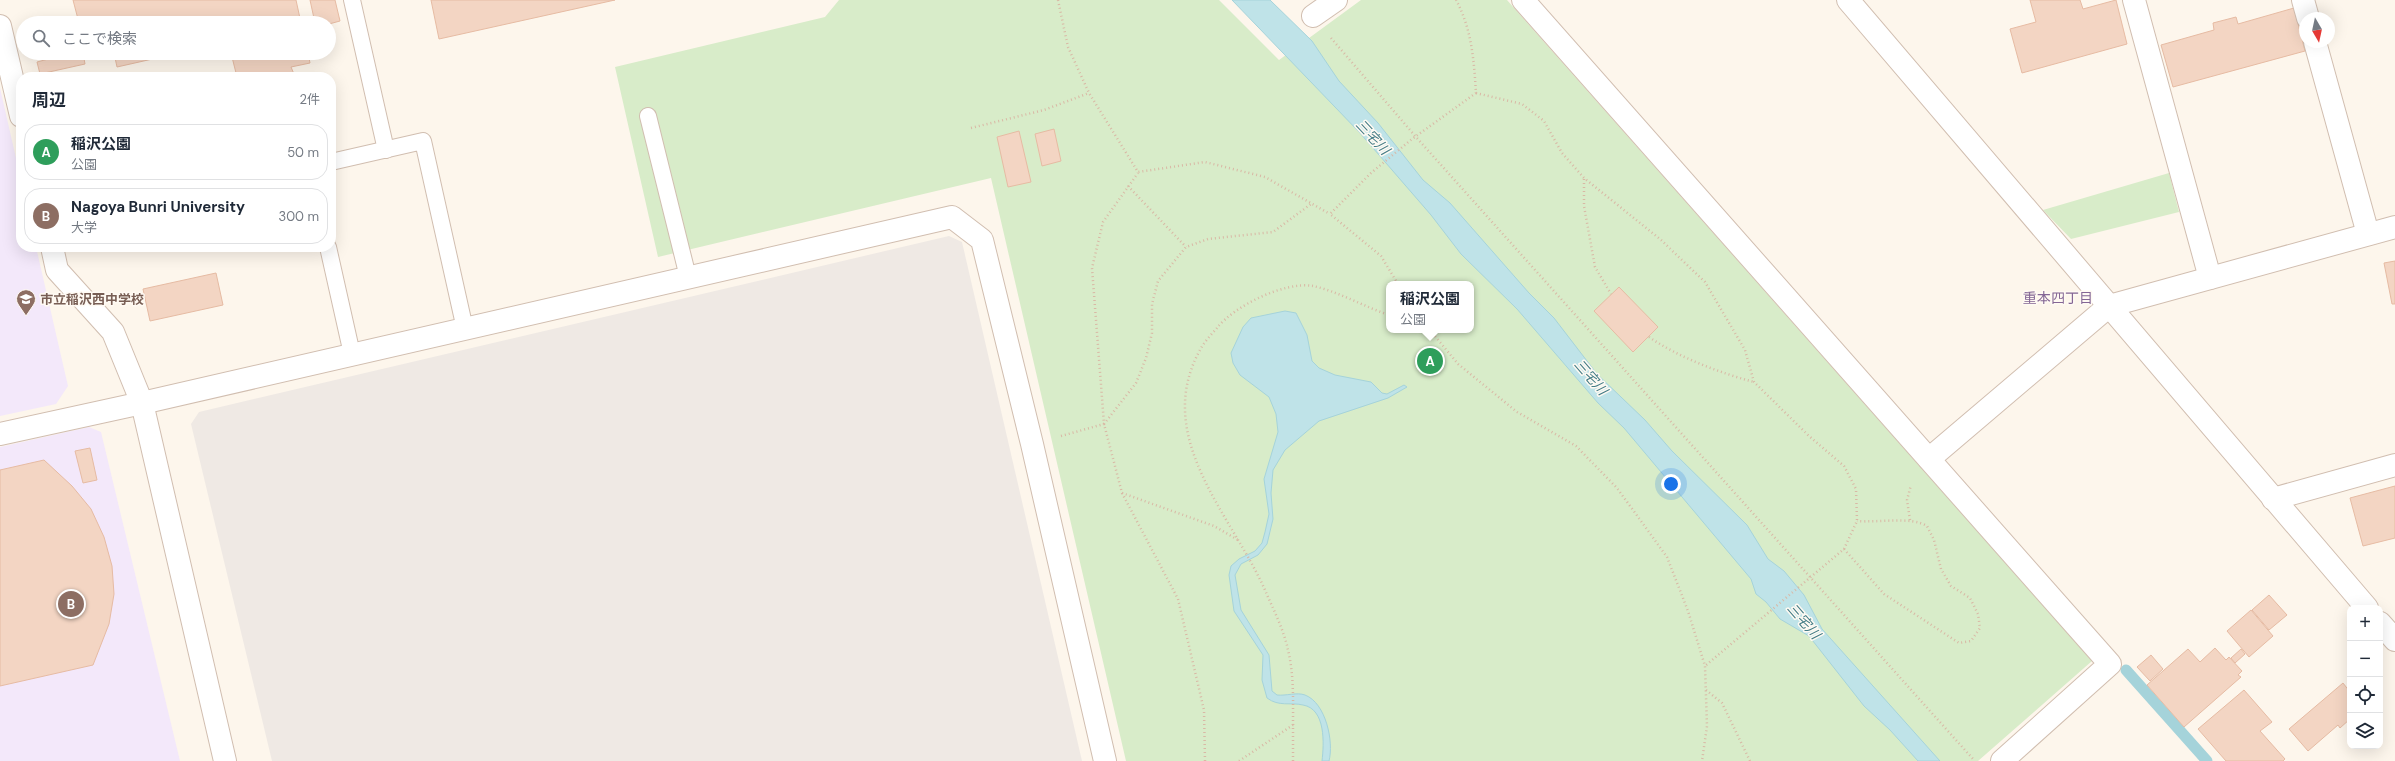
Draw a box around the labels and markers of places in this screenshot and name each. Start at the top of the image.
school or university icon: 市立稲沢西中学校 [15,288,37,316]
place label: 市立稲沢西中学校 [40,291,144,308]
pin: A [1417,346,1443,376]
pin: B [58,589,84,619]

